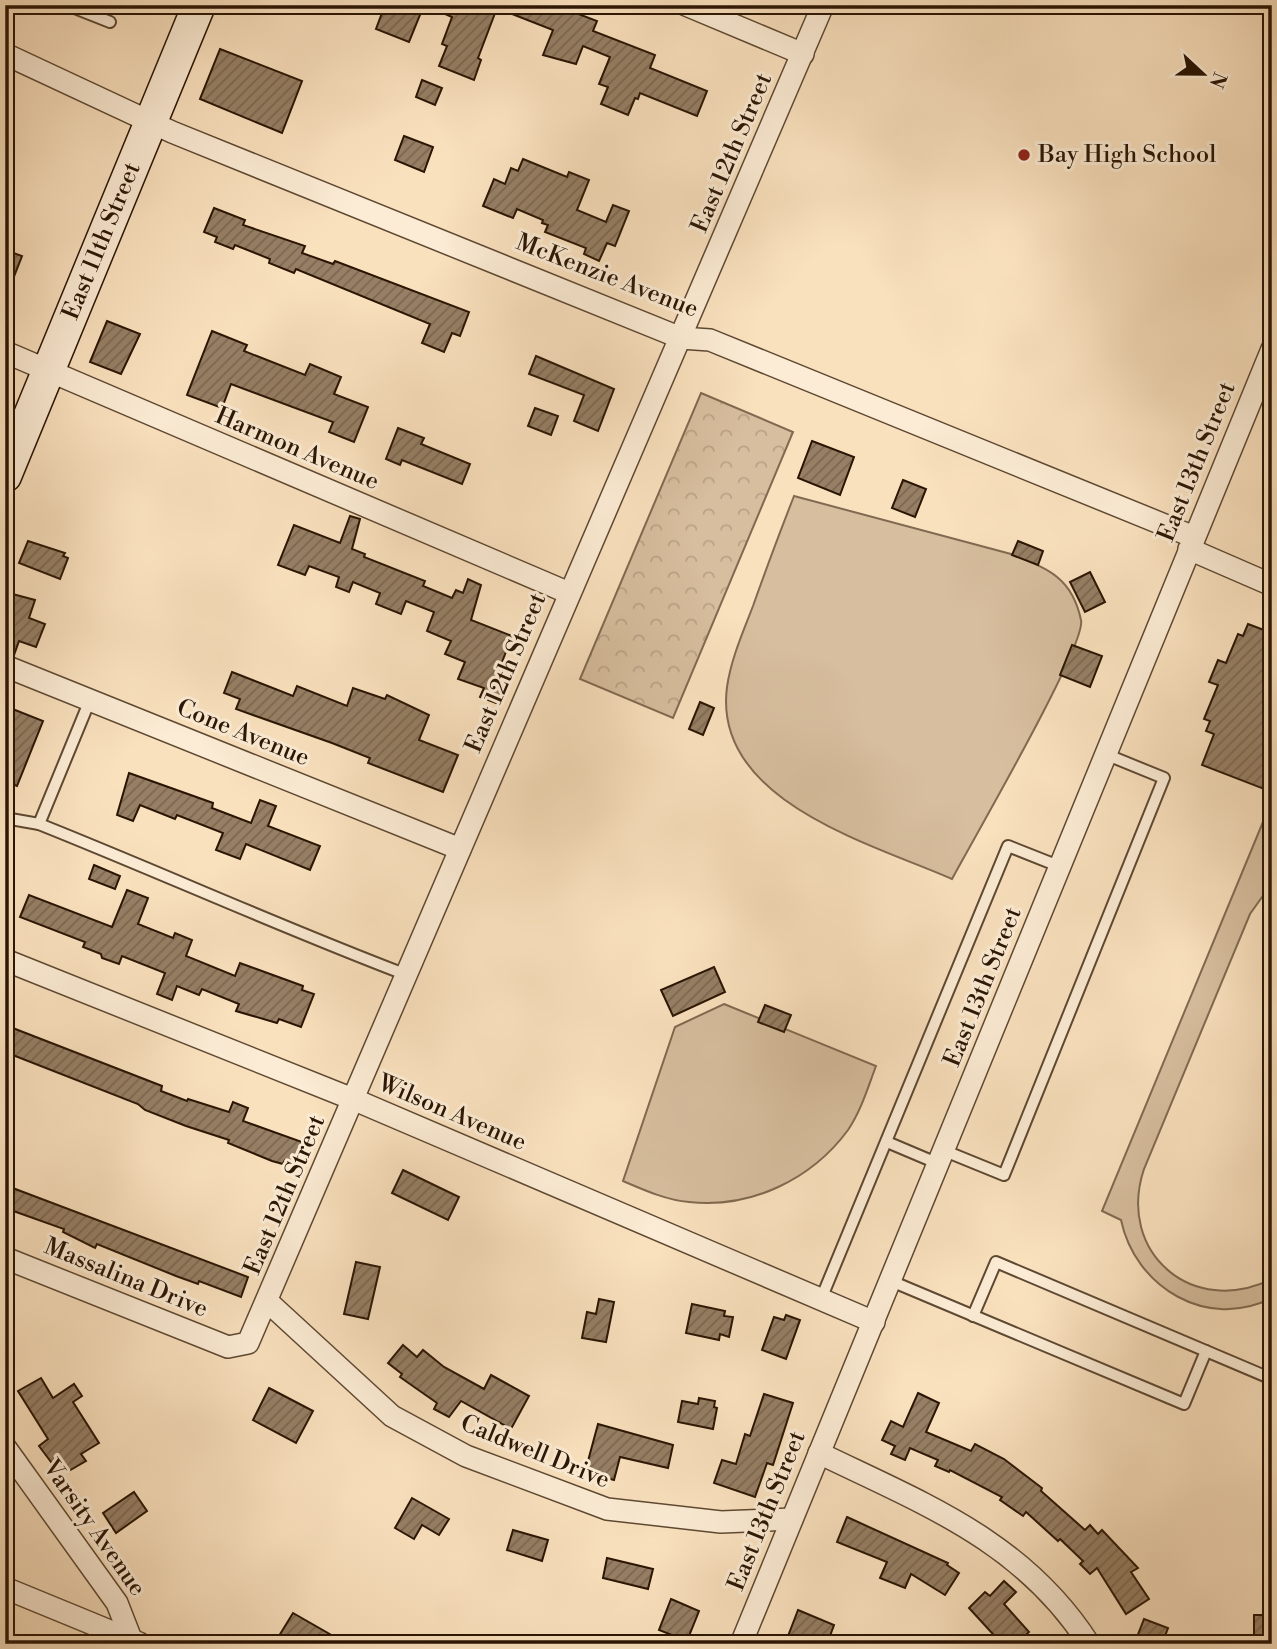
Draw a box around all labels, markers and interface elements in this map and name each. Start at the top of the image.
north arrow [1168,38,1238,108]
street label: East 12th Street [685,68,779,237]
text: N [1204,69,1232,91]
place label: Bay High School [1037,140,1216,170]
marker: Bay High School [1016,147,1032,163]
street label: East 11th Street [56,157,148,324]
street label: McKenzie Avenue [512,227,702,325]
street label: East 13th Street [1151,377,1243,546]
street label: Harmon Avenue [211,401,383,497]
street label: East 12th Street [459,588,553,757]
street label: Cone Avenue [172,693,314,773]
street label: East 13th Street [937,902,1029,1071]
street label: Wilson Avenue [372,1068,531,1158]
street label: East 12th Street [238,1110,332,1279]
street label: Massalina Drive [40,1231,212,1325]
street label: Caldwell Drive [456,1408,614,1496]
street label: East 13th Street [721,1426,813,1595]
street label: Varsity Avenue [35,1453,152,1602]

